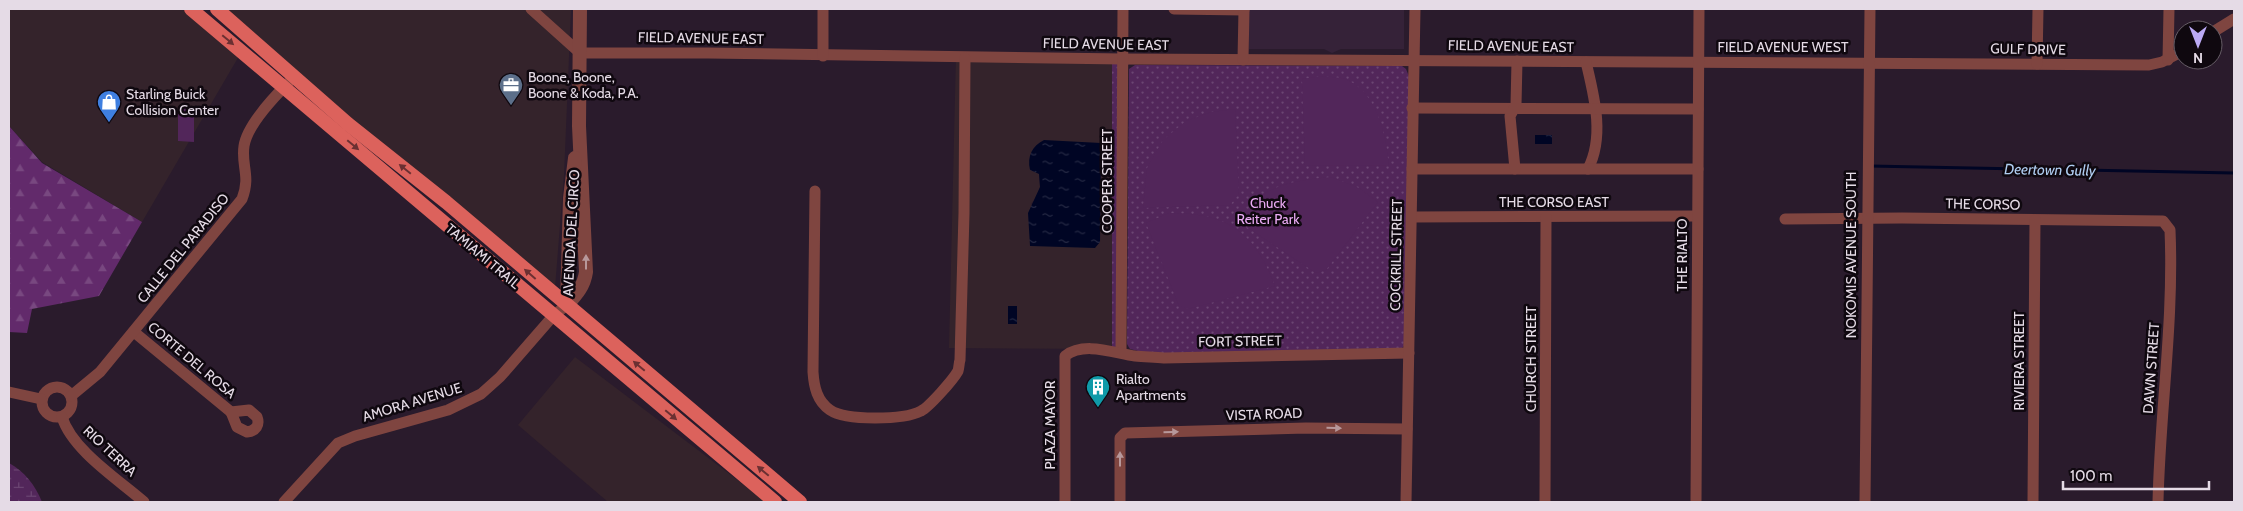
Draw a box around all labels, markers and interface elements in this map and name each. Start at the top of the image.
north arrow [2173,20,2223,70]
street label: FIELD AVENUE EAST [638,28,765,48]
street label: FIELD AVENUE EAST [1043,34,1170,54]
one-way arrow [222,35,235,46]
street label: FIELD AVENUE EAST [1448,36,1575,56]
street label: FIELD AVENUE WEST [1718,38,1849,56]
street label: GULF DRIVE [1990,39,2066,59]
text: N [2193,49,2203,67]
place label: Boone, Boone, Boone & Koda, P.A. [528,68,639,102]
office icon: Boone, Boone, Boone & Koda, P.A. [498,72,524,106]
place label: Starling Buick Collision Center [126,85,219,119]
shop icon: Starling Buick Collision Center [96,89,122,123]
street label: COOPER STREET [1098,128,1116,233]
one-way arrow [346,139,358,151]
water label: Deertown Gully [2004,160,2097,180]
one-way arrow [399,164,412,175]
street label: AVENIDA DEL CIRCO [559,169,583,297]
street label: NOKOMIS AVENUE SOUTH [1842,172,1860,338]
street label: CALLE DEL PARADISO [133,189,233,307]
street label: THE CORSO EAST [1499,193,1610,211]
park label: Chuck Reiter Park [1237,194,1300,228]
street label: THE CORSO [1945,194,2021,214]
street label: COCKRILL STREET [1386,198,1406,311]
street label: THE RIALTO [1673,218,1691,291]
street label: TAMIAMI TRAIL [442,220,524,292]
one-way arrow [582,254,590,270]
one-way arrow [524,268,537,279]
street label: CHURCH STREET [1522,306,1540,412]
street label: RIVIERA STREET [2010,311,2028,411]
street label: CORTE DEL ROSA [144,318,240,402]
street label: DAWN STREET [2139,321,2163,414]
street label: FORT STREET [1198,331,1283,351]
one-way arrow [633,361,645,372]
place label: Rialto Apartments [1116,370,1186,404]
building icon: Rialto Apartments [1085,374,1111,408]
street label: AMORA AVENUE [360,378,464,426]
street label: PLAZA MAYOR [1041,380,1059,470]
street label: VISTA ROAD [1225,404,1303,424]
one-way arrow [664,409,677,420]
street label: RIO TERRA [79,422,141,481]
one-way arrow [1326,424,1342,432]
one-way arrow [1163,427,1179,435]
one-way arrow [1116,451,1124,467]
scale bar [2063,458,2209,490]
one-way arrow [756,466,769,477]
text: 100 m [2070,467,2112,485]

